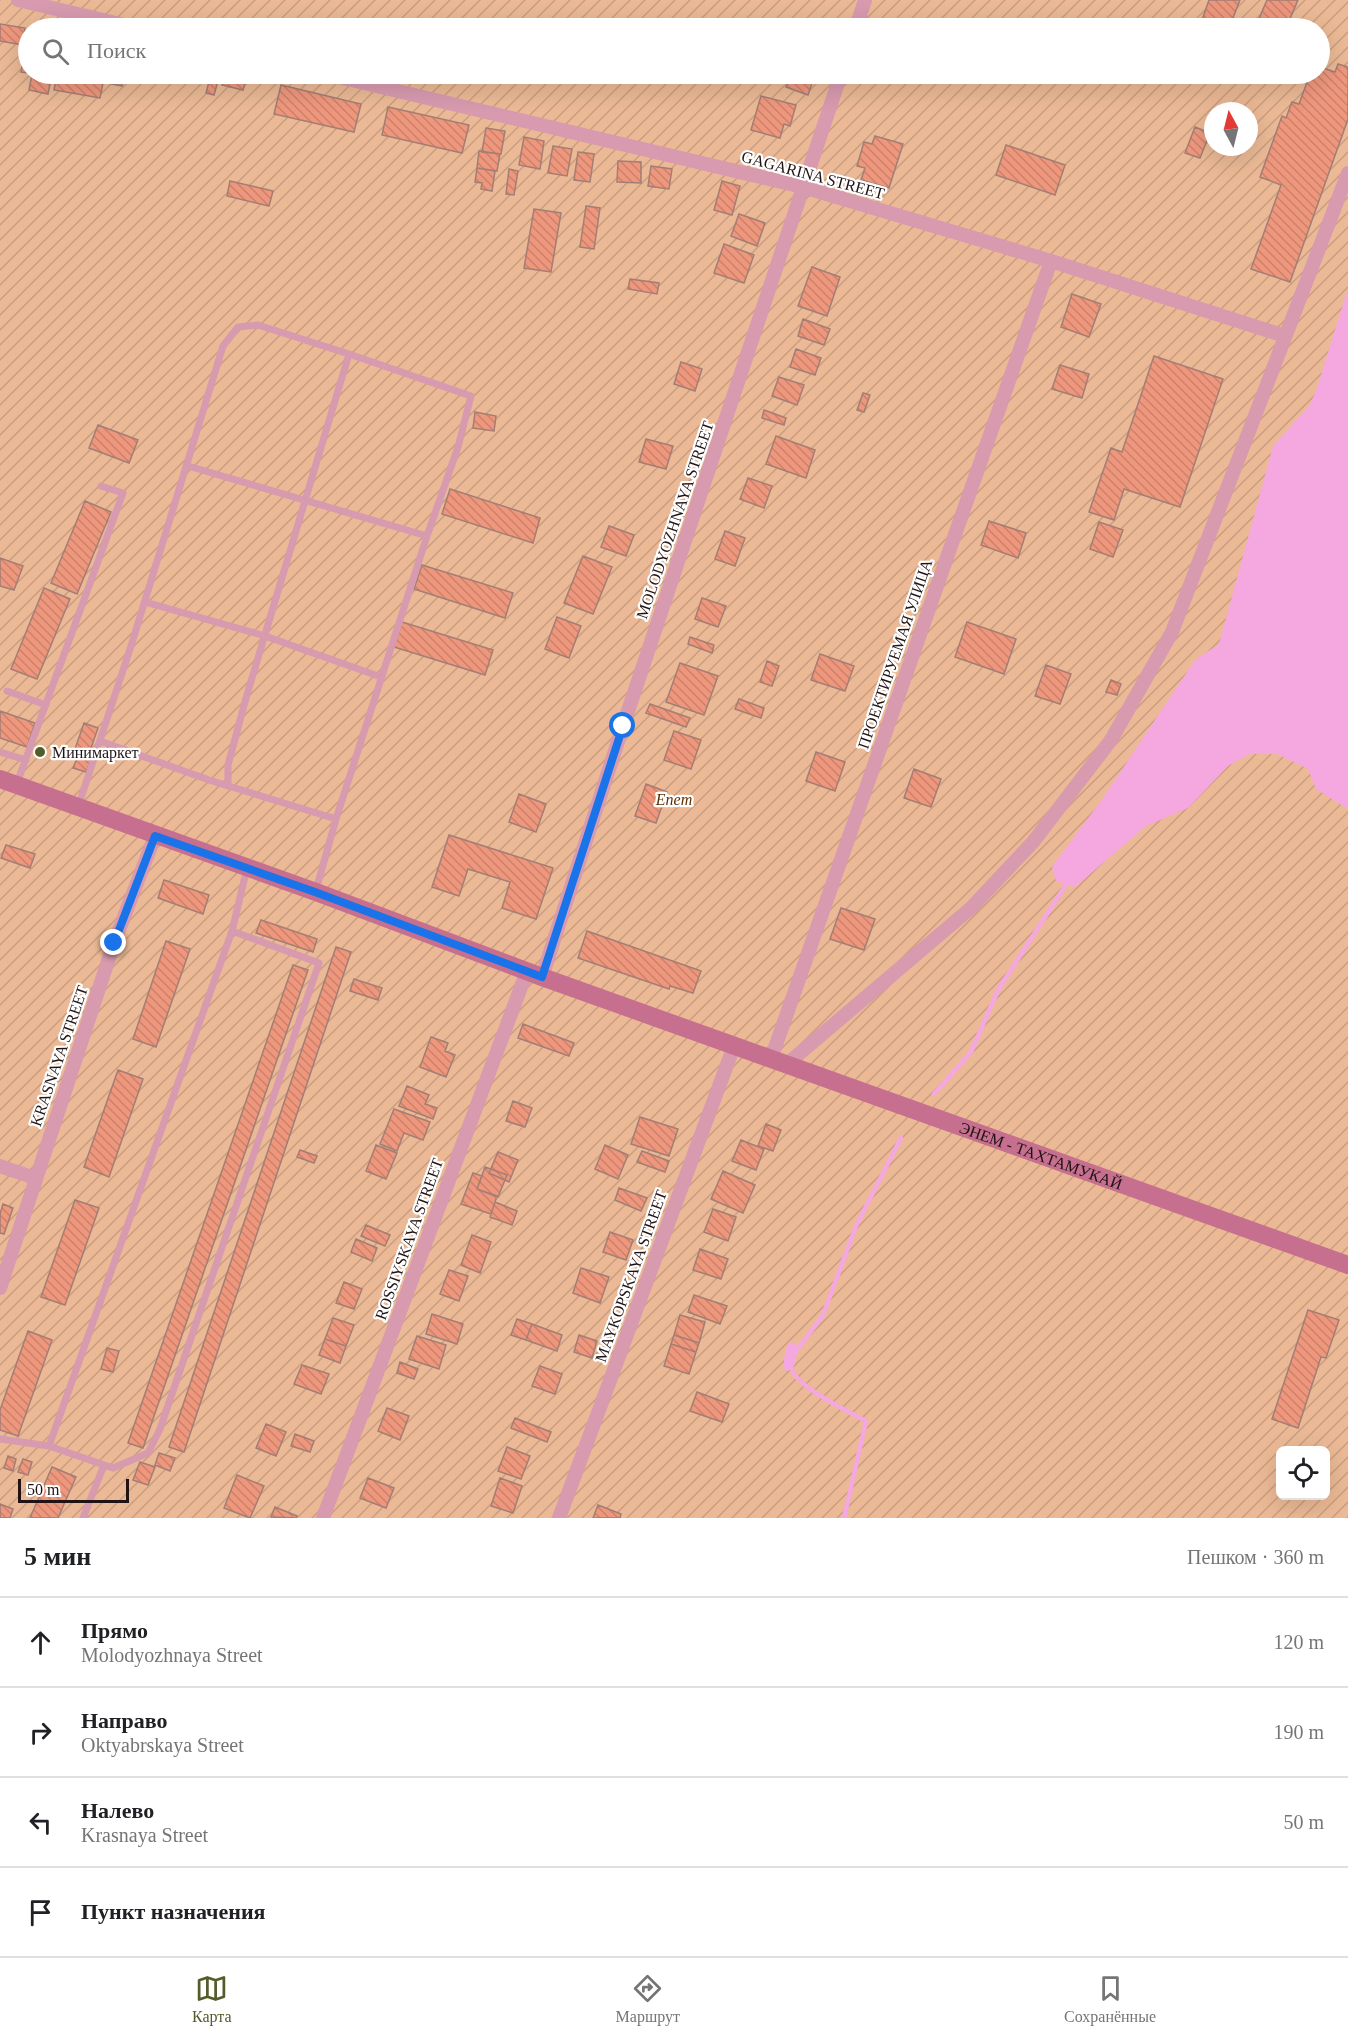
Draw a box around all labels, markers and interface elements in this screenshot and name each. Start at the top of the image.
search box [18,18,1330,84]
icon: search [39,35,72,68]
text: Поиск [87,38,146,63]
north arrow [1204,102,1258,156]
street label: GAGARINA STREET [740,148,886,202]
street label: MOLODYOZHNAYA STREET [633,419,717,621]
street label: ПРОЕКТИРУЕМАЯ УЛИЦА [855,557,937,751]
route start [609,712,635,738]
place label: Минимаркет [52,744,139,762]
marker: Минимаркет [33,745,47,759]
park label: Enem [655,791,692,808]
route end [100,929,126,955]
street label: KRASNAYA STREET [27,983,91,1128]
street label: ЭНЕМ - ТАХТАМУКАЙ [957,1118,1125,1192]
street label: ROSSIYSKAYA STREET [372,1156,446,1322]
street label: MAYKOPSKAYA STREET [592,1188,670,1364]
map controls [1276,1446,1330,1500]
button: locate [1276,1446,1330,1500]
scale bar [18,1476,129,1504]
text: 50 m [27,1481,59,1498]
text: 5 мин [24,1542,91,1571]
text: Пешком · 360 m [1187,1546,1324,1568]
text: Прямо [81,1618,148,1643]
icon: ahead [24,1626,57,1659]
text: 120 m [1273,1631,1324,1653]
text: Molodyozhnaya Street [81,1644,263,1666]
text: Направо [81,1708,167,1733]
icon: right [24,1716,57,1749]
text: 190 m [1273,1721,1324,1743]
text: Oktyabrskaya Street [81,1734,244,1756]
text: Налево [81,1798,154,1823]
icon: left [24,1806,57,1839]
text: 50 m [1283,1811,1324,1833]
text: Krasnaya Street [81,1824,208,1846]
icon: arrive [24,1896,57,1929]
text: Пункт назначения [81,1899,266,1924]
tab: Карта [192,1972,232,2026]
tab: Маршрут [616,1972,680,2026]
tab: Сохранённые [1064,1972,1156,2026]

